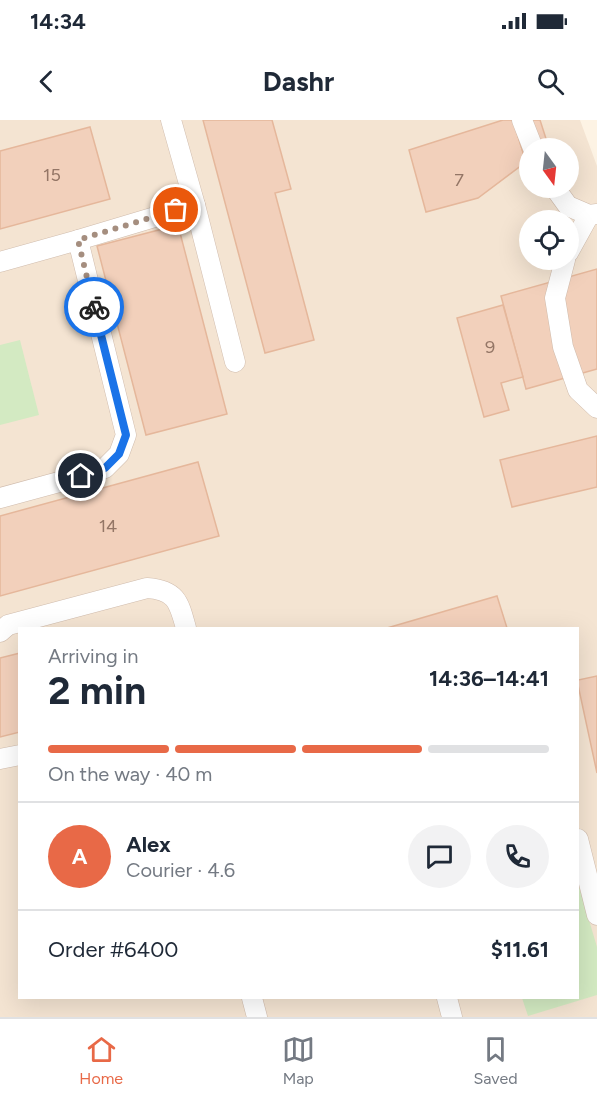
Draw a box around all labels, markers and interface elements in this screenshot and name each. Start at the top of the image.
text: 14:34 [30,8,86,35]
icon: back [30,65,63,98]
text: Dashr [263,65,334,98]
icon: search [534,65,567,98]
north arrow [519,138,579,198]
map controls [519,138,579,270]
house number: 15 [43,164,61,186]
house number: 7 [454,169,464,191]
pin [150,184,201,235]
icon: bag [159,193,192,226]
button: locate [519,210,579,270]
courier [64,277,124,337]
icon: bike [78,291,111,324]
house number: 9 [485,336,495,358]
pin [55,450,106,501]
icon: home [64,459,97,492]
house number: 14 [99,515,117,537]
text: Arriving in [48,644,138,668]
text: 14:36–14:41 [429,665,549,692]
text: 2 min [48,667,146,714]
text: On the way · 40 m [48,762,212,786]
button: chat [408,825,471,888]
button: phone [486,825,549,888]
text: Alex [126,831,171,858]
text: A [72,843,87,870]
text: Courier · 4.6 [126,858,235,882]
text: Order #6400 [48,936,178,963]
text: $11.61 [491,936,549,963]
tab: Home [79,1033,123,1088]
tab: Map [282,1033,315,1088]
tab: Saved [473,1033,518,1088]

